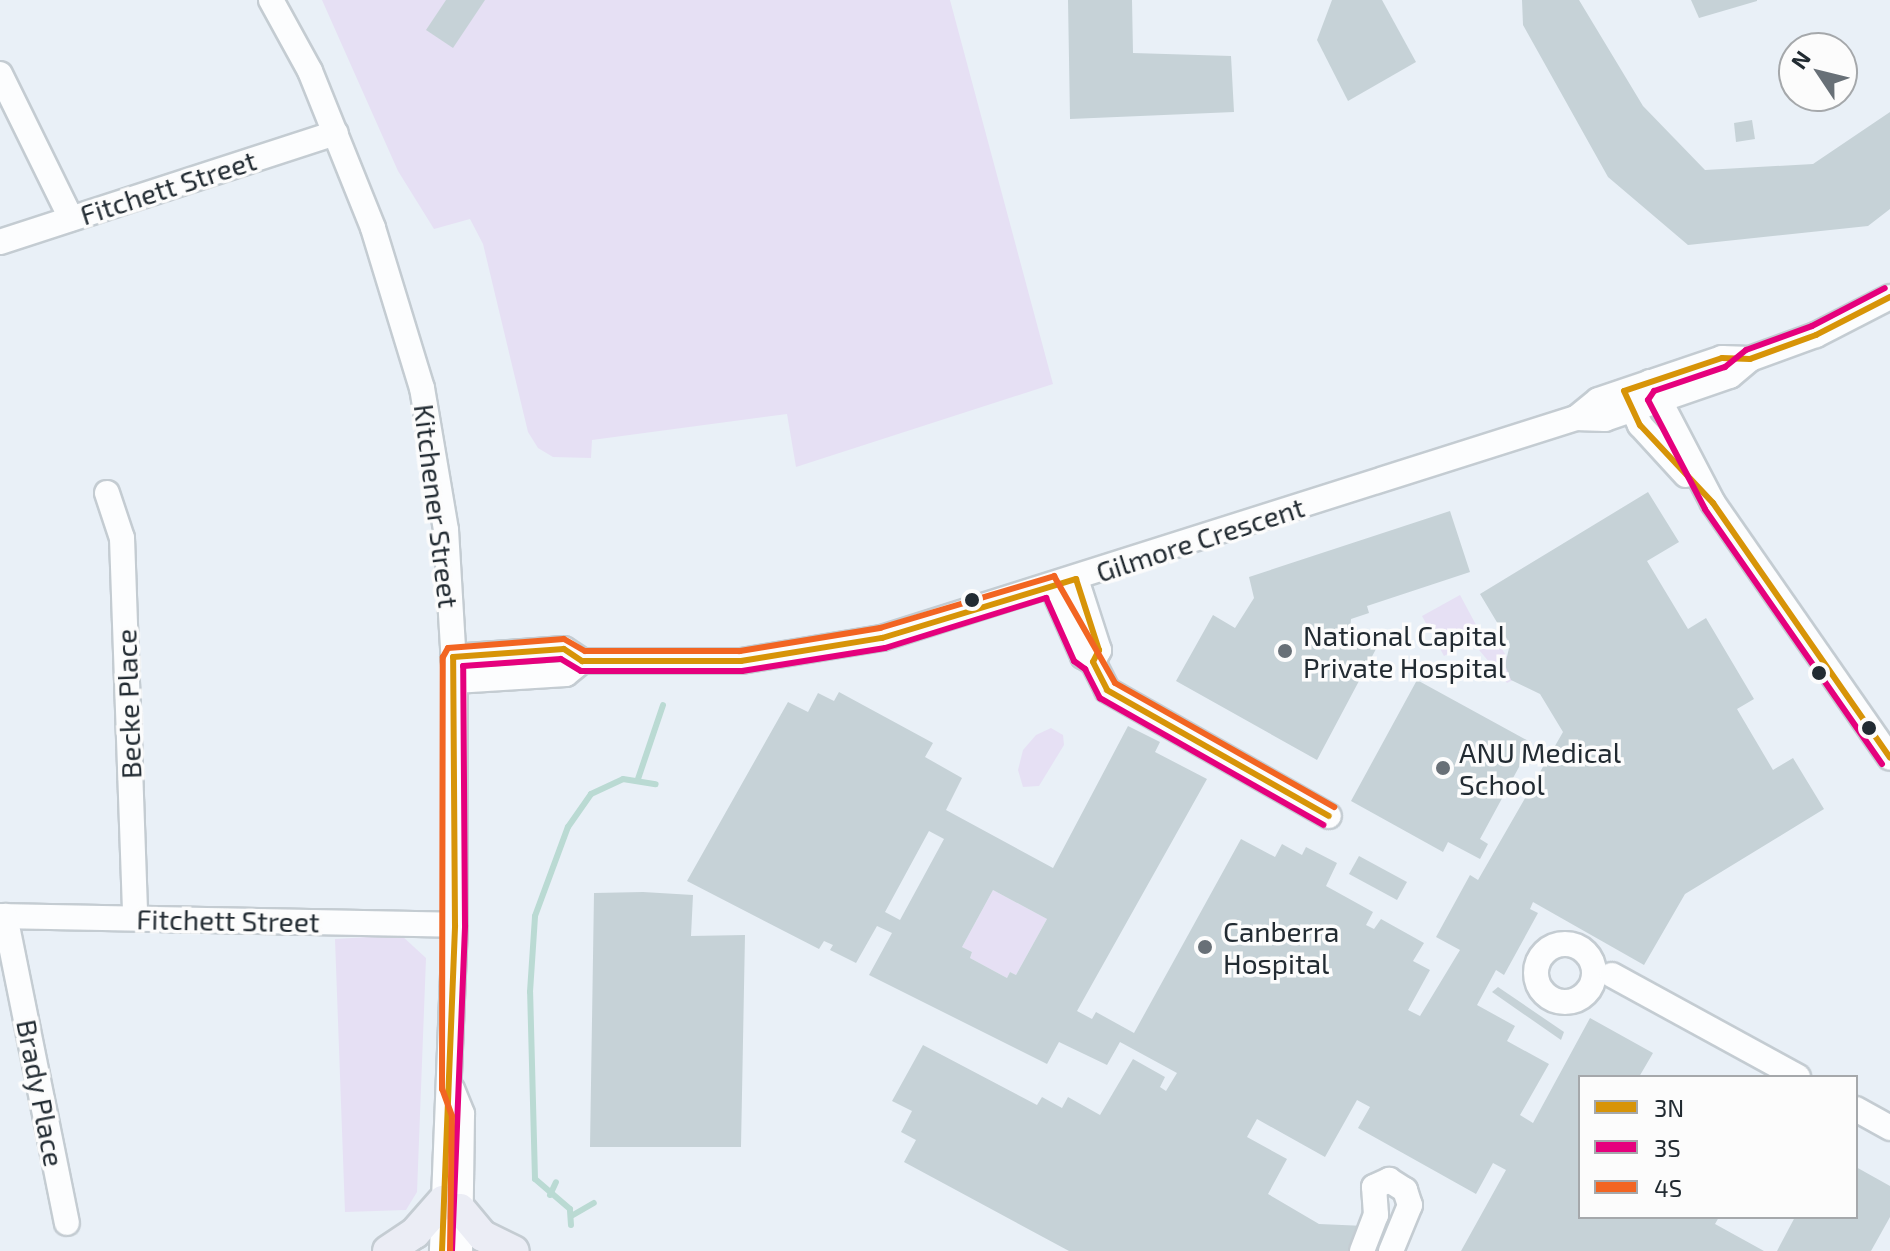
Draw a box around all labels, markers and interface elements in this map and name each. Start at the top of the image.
north arrow [1778,32,1858,112]
text: N [1785,45,1815,73]
street label: Fitchett Street [76,143,260,231]
street label: Kitchener Street [408,402,466,610]
street label: Gilmore Crescent [1092,490,1308,588]
unlabelled marker [964,592,980,608]
place label: National Capital Private Hospital [1303,618,1507,684]
street label: Becke Place [109,629,147,779]
marker: National Capital Private Hospital [1274,640,1296,662]
unlabelled marker [1811,665,1827,681]
unlabelled marker [1861,720,1877,736]
place label: ANU Medical School [1459,735,1621,801]
marker: ANU Medical School [1434,759,1452,777]
street label: Fitchett Street [136,902,320,938]
place label: Canberra Hospital [1223,914,1339,980]
marker: Canberra Hospital [1194,936,1216,958]
street label: Brady Place [10,1016,72,1170]
legend [1578,1075,1858,1219]
text: 3N [1654,1093,1684,1122]
text: 3S [1654,1133,1681,1162]
text: 4S [1654,1173,1682,1202]

